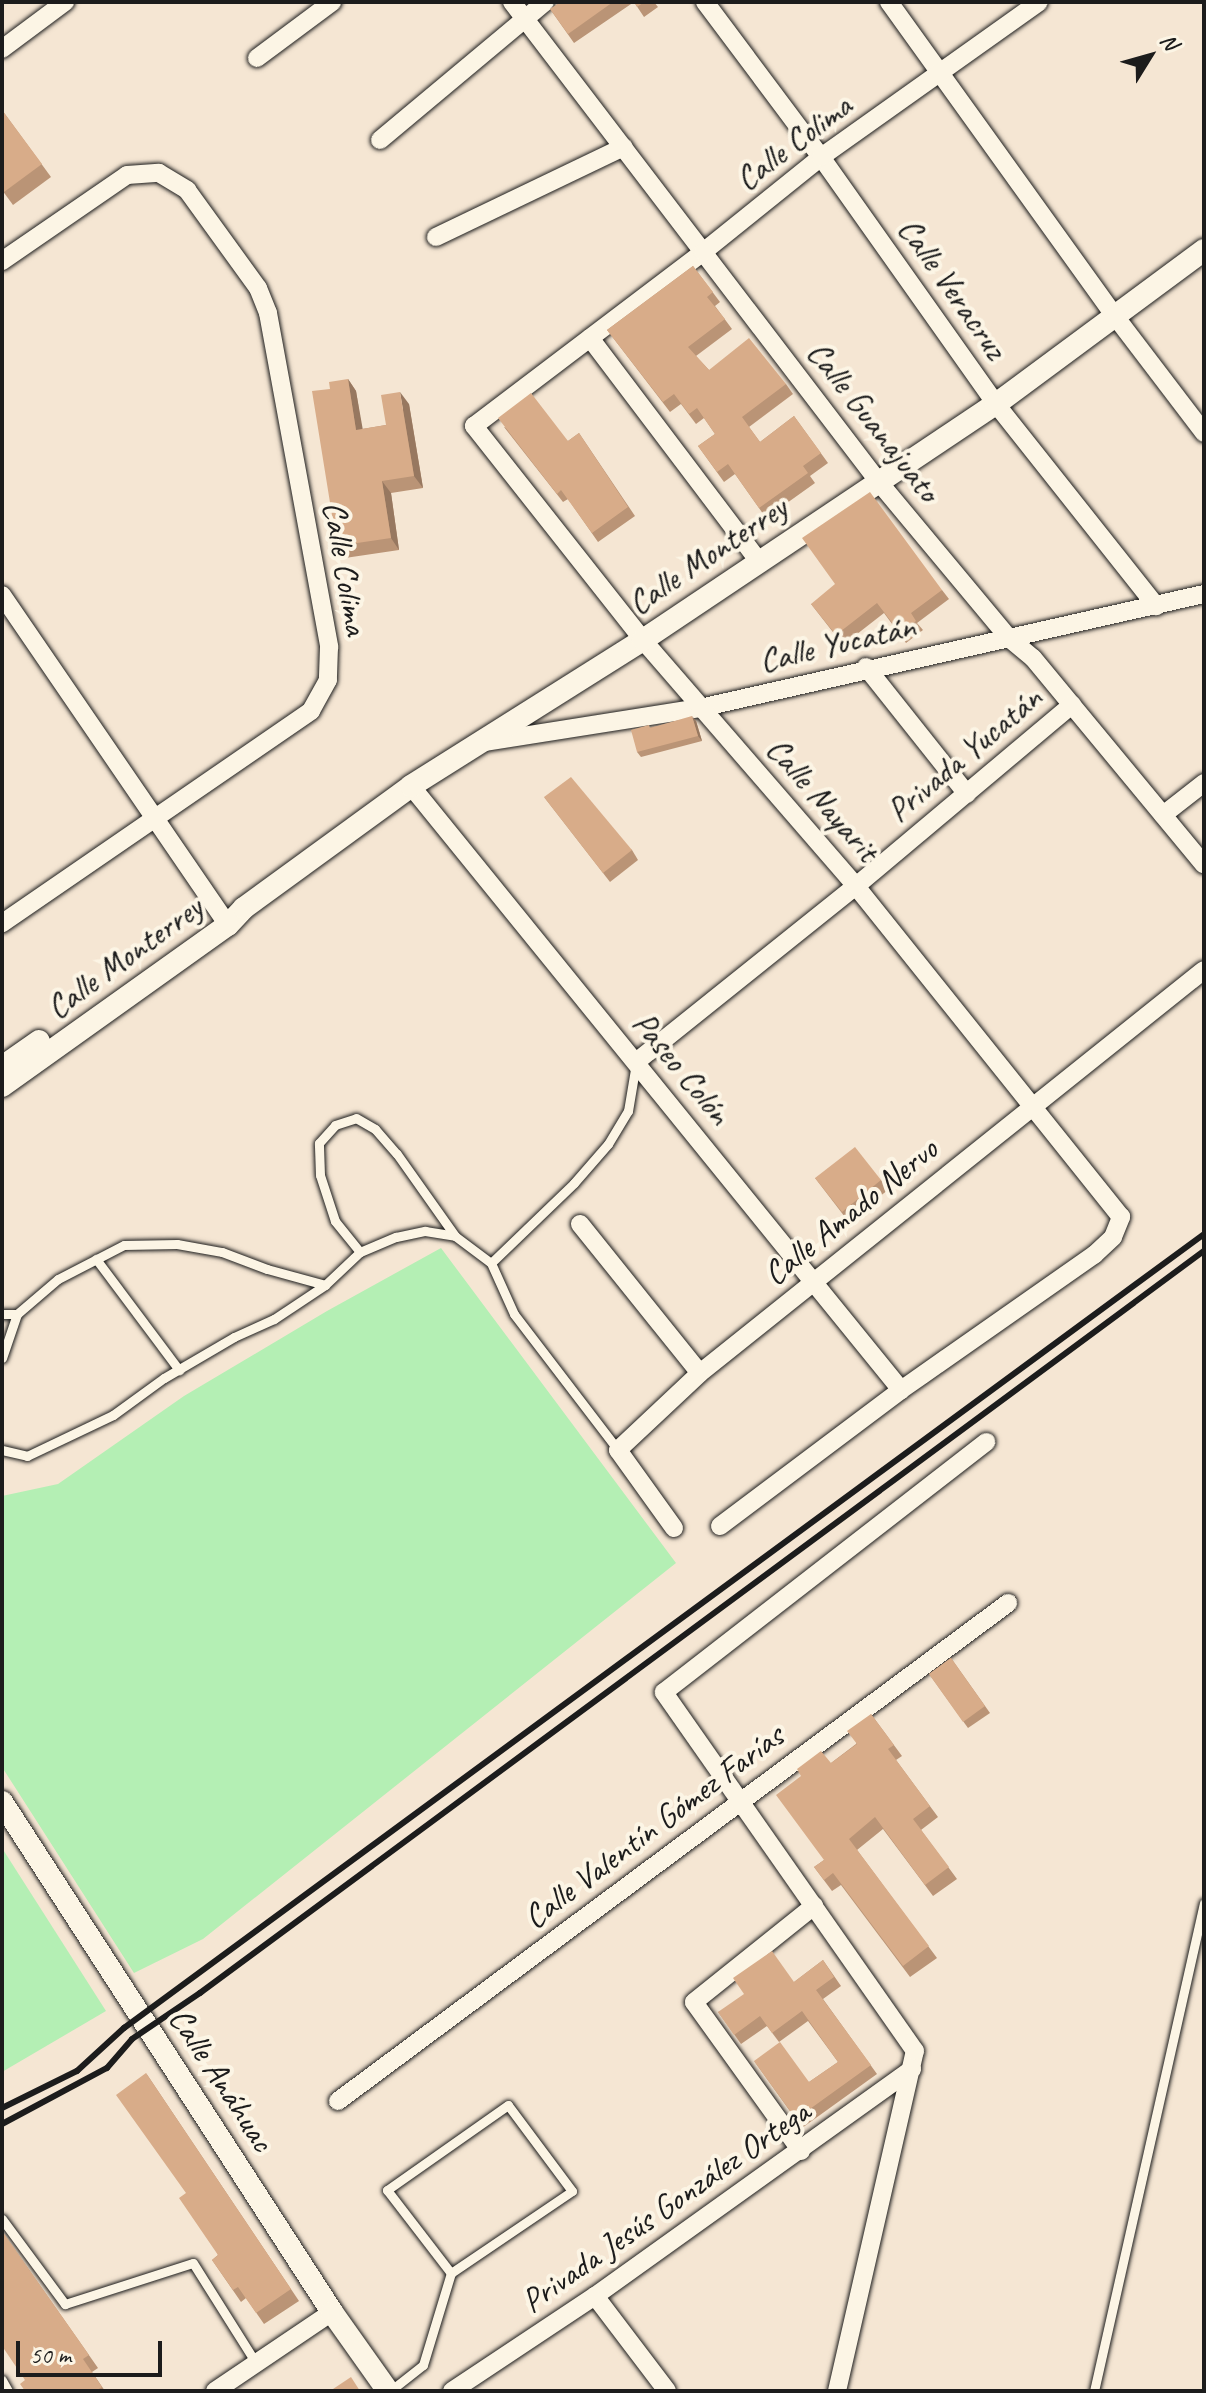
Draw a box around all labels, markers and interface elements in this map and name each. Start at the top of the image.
north arrow [1110,16,1190,96]
text: N [1154,28,1184,55]
street label: Calle Colima [726,85,860,199]
street label: Calle Veracruz [890,210,1016,366]
street label: Calle Guanajuato [799,334,949,508]
street label: Calle Monterrey [620,487,794,623]
street label: Calle Colima [314,497,378,639]
street label: Calle Yucatán [756,606,918,680]
street label: Privada Yucatán [878,677,1050,831]
street label: Calle Nayarit [758,729,888,869]
street label: Calle Monterrey [38,887,210,1027]
street label: Paseo Colón [624,1003,740,1133]
street label: Calle Amado Nervo [754,1128,946,1294]
street label: Calle Valentín Gómez Farías [514,1714,792,1938]
street label: Calle Anáhuac [161,2000,283,2158]
street label: Privada Jesús González Ortega [513,2091,817,2321]
scale bar [20,2325,166,2375]
text: 50 m [30,2340,71,2370]

